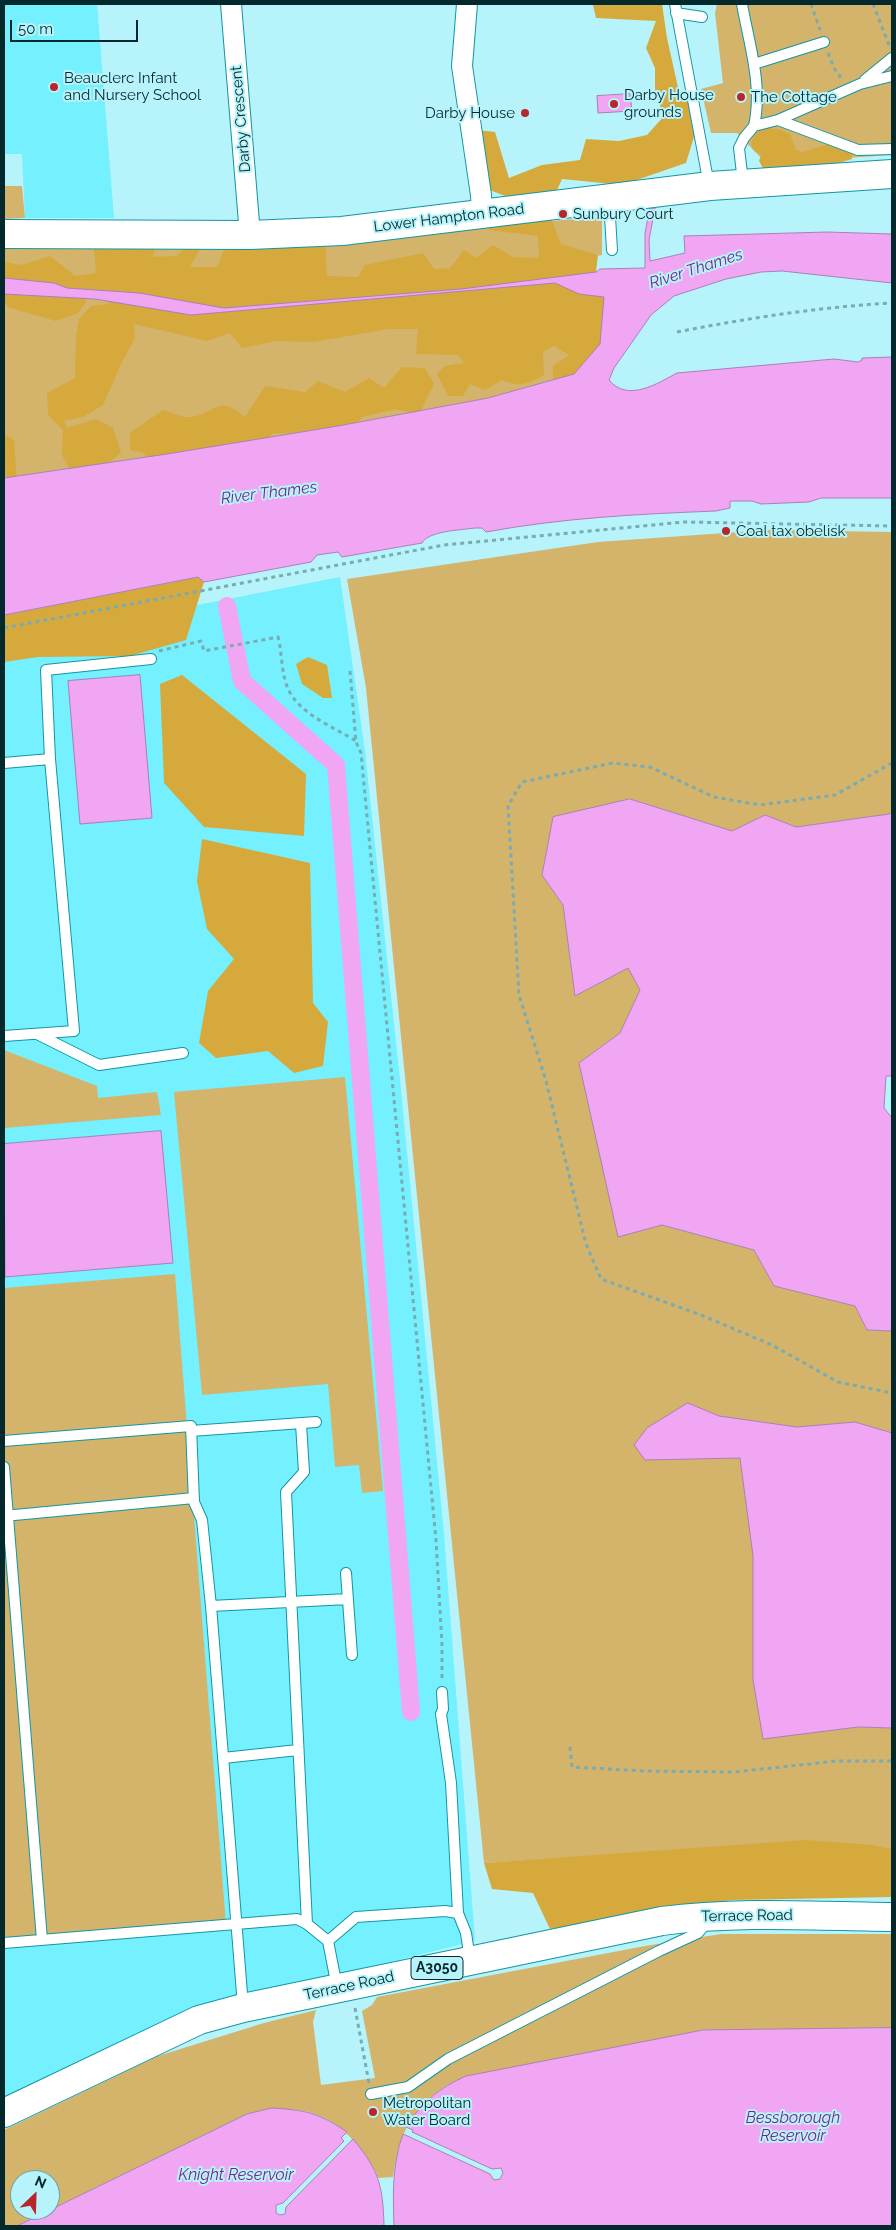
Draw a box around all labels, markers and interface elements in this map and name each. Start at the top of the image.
scale bar [12,10,140,42]
text: 50 m [18,20,53,38]
street label: Darby Crescent [227,65,255,173]
place label: Beauclerc Infant and Nursery School [64,69,201,104]
marker: Beauclerc Infant and Nursery School [48,81,60,93]
place label: Darby House grounds [624,86,714,121]
place label: The Cottage [751,88,837,106]
marker: The Cottage [735,91,747,103]
marker: Darby House grounds [608,98,620,110]
place label: Darby House [425,104,515,122]
marker: Darby House [519,107,531,119]
street label: Lower Hampton Road [373,200,525,236]
place label: Sunbury Court [573,205,674,223]
marker: Sunbury Court [557,208,569,220]
water label: River Thames [647,245,745,293]
water label: River Thames [220,478,318,508]
place label: Coal tax obelisk [736,522,845,540]
marker: Coal tax obelisk [720,525,732,537]
street label: Terrace Road [701,1906,793,1926]
road number: A3050 [411,1956,463,1980]
street label: Terrace Road [302,1968,396,2004]
place label: Metropolitan Water Board [383,2094,471,2129]
marker: Metropolitan Water Board [367,2106,379,2118]
water label: Bessborough Reservoir [746,2108,840,2146]
water label: Knight Reservoir [178,2165,294,2185]
north arrow [10,2170,60,2220]
text: N [33,2173,49,2192]

